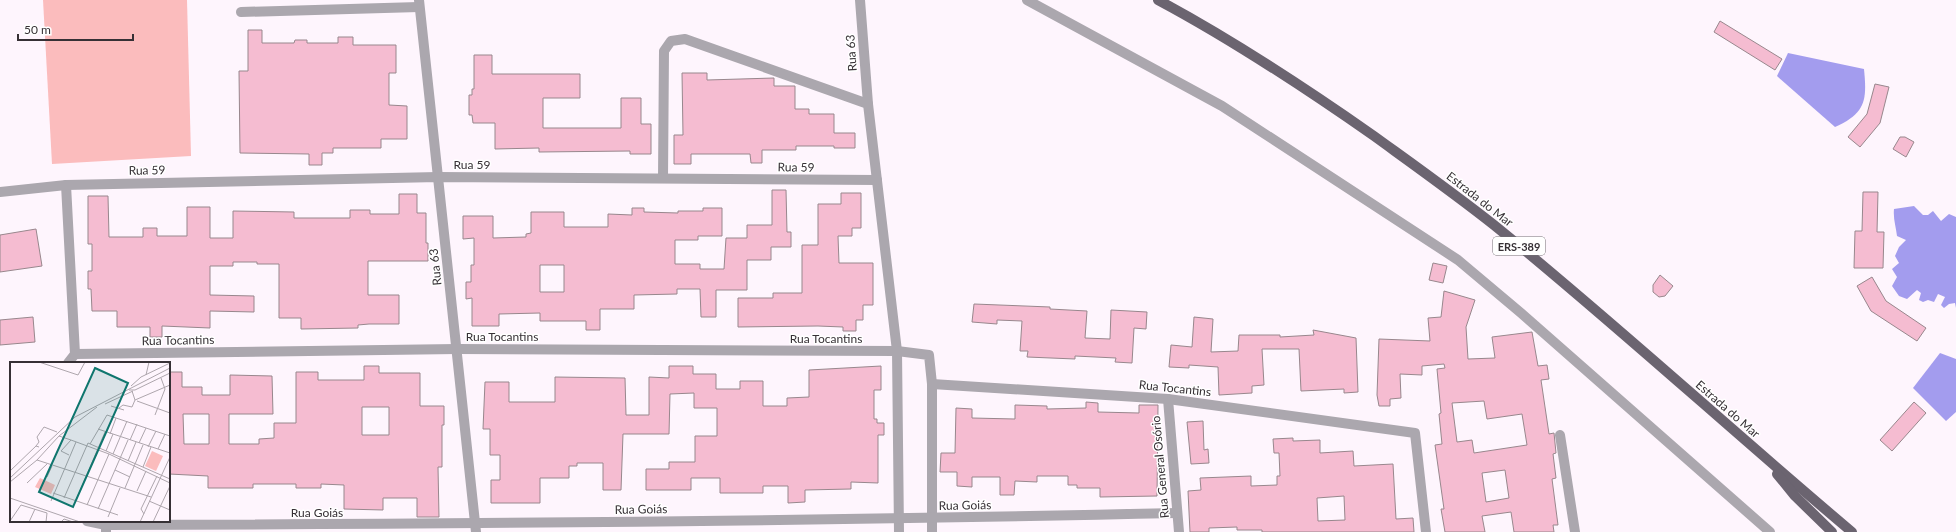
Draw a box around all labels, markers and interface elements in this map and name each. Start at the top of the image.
scale bar [18,16,133,42]
text: 50 m [24,22,51,37]
street label: Rua 63 [842,34,860,72]
street label: Rua 59 [454,157,490,172]
street label: Rua 59 [777,159,815,175]
street label: Rua 59 [128,162,166,178]
street label: Estrada do Mar [1444,168,1517,230]
road number: ERS-389 [1493,237,1545,255]
street label: Rua 63 [426,248,444,286]
street label: Rua Tocantins [466,329,538,344]
street label: Rua Tocantins [790,331,862,346]
street label: Rua Tocantins [142,332,214,348]
inset map [10,362,170,522]
street label: Rua Tocantins [1138,377,1212,399]
street label: Estrada do Mar [1693,377,1764,441]
street label: Rua General Osório [1148,415,1172,519]
street label: Rua Goiás [939,497,991,513]
street label: Rua Goiás [615,501,667,517]
street label: Rua Goiás [291,505,343,520]

